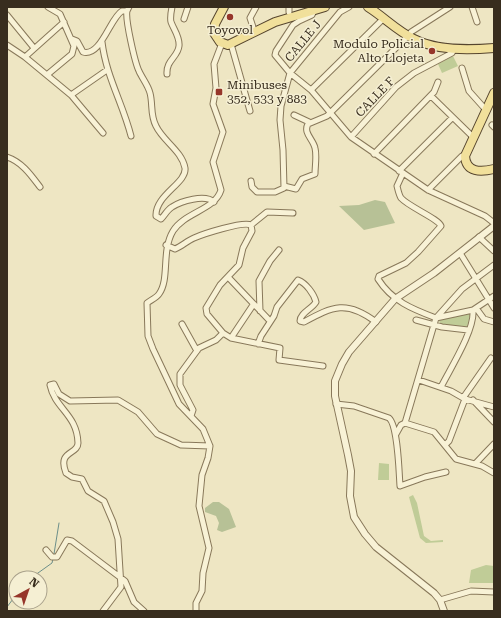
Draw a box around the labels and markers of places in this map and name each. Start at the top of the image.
marker: Toyovol [225,12,235,22]
place label: Toyovol [207,23,253,37]
place label: Modulo Policial Alto Llojeta [333,37,424,65]
marker: Modulo Policial Alto Llojeta [427,46,437,56]
place label: Minibuses 352, 533 y 883 [227,78,307,106]
marker: Minibuses 352, 533 y 883 [214,87,224,97]

